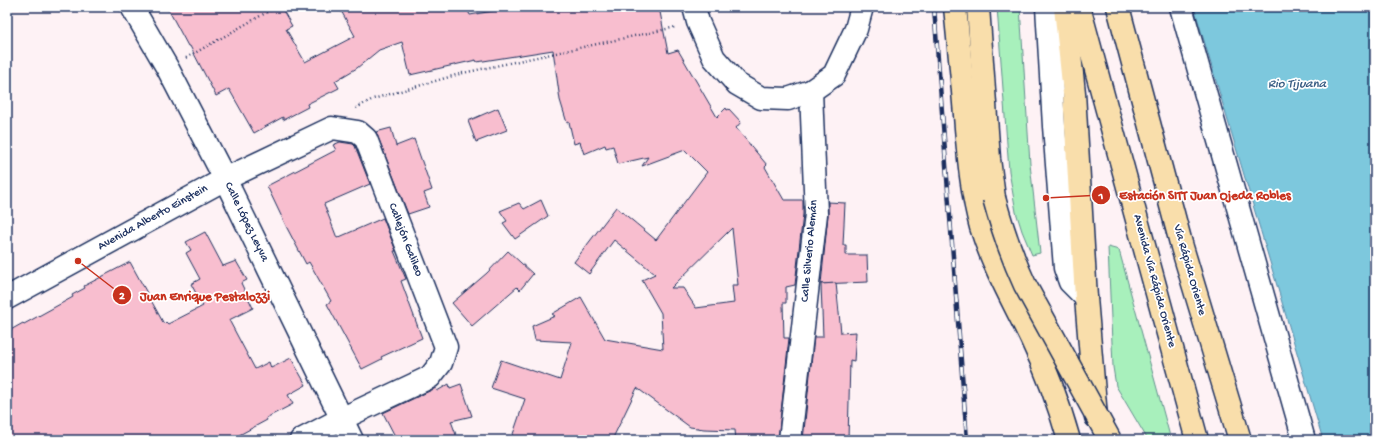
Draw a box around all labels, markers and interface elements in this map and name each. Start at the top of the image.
water label: Rio Tijuana [1268,77,1327,92]
street label: Calle López Leyva [221,180,271,264]
street label: Avenida Alberto Einstein [96,182,211,254]
callout: Estación SITT Juan Ojeda Robles [1091,182,1299,207]
text: Estación SITT Juan Ojeda Robles [1119,189,1292,204]
text: 1 [1098,190,1104,204]
street label: Calle Silverio Alemán [799,199,821,303]
street label: Callejón Galileo [385,201,425,279]
street label: Avenida Vía Rápida Oriente [1129,213,1179,350]
street label: Vía Rápida Oriente [1169,222,1209,318]
callout: Juan Enrique Pestalozzi [112,282,278,307]
text: 2 [119,290,125,304]
text: Juan Enrique Pestalozzi [139,290,270,305]

